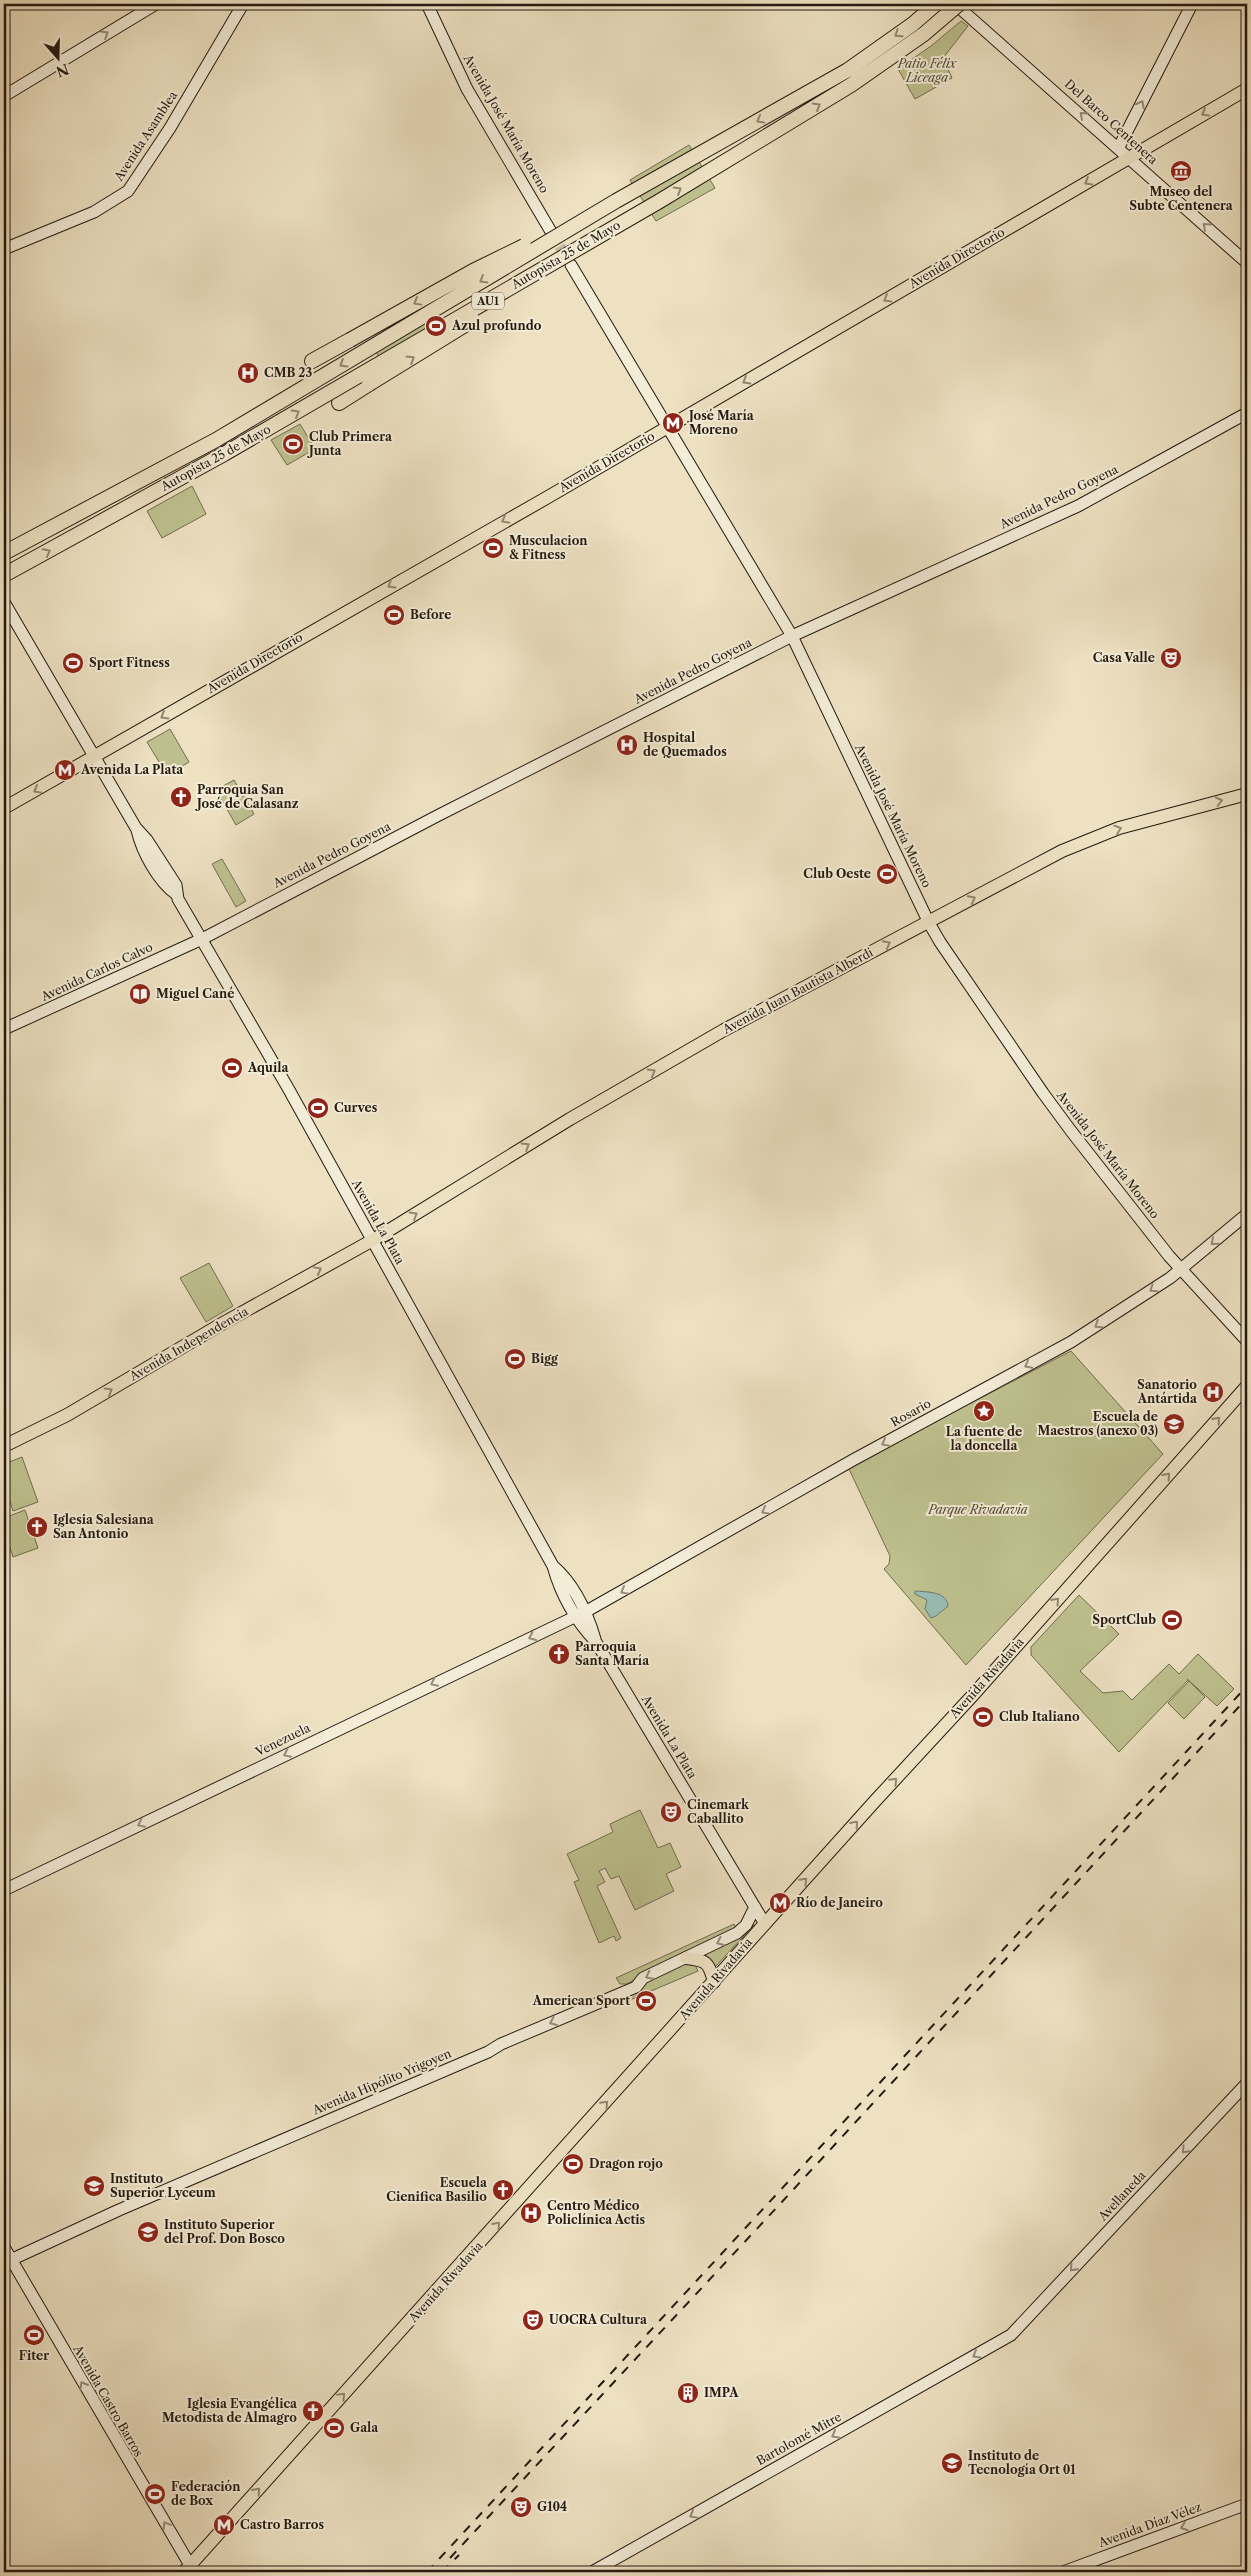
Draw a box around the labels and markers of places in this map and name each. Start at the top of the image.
museum icon: Museo del Subte Centenera [1169,159,1193,183]
place label: Museo del Subte Centenera [1129,184,1234,213]
sports icon: Azul profundo [424,314,448,338]
place label: Azul profundo [451,318,542,333]
hospital icon: CMB 23 [236,361,260,385]
place label: CMB 23 [264,365,312,380]
place label: José María Moreno [687,408,755,437]
metro station icon: José María Moreno [661,411,685,435]
place label: Club Primera Junta [307,429,393,458]
sports icon: Club Primera Junta [281,432,305,456]
place label: Musculacion & Fitness [509,533,588,562]
sports icon: Musculacion & Fitness [481,536,505,560]
sports icon: Before [382,603,406,627]
place label: Before [410,607,452,622]
theatre icon: Casa Valle [1159,646,1183,670]
place label: Casa Valle [1093,650,1155,665]
sports icon: Sport Fitness [61,651,85,675]
place label: Sport Fitness [89,655,170,670]
place label: Hospital de Quemados [643,730,727,759]
hospital icon: Hospital de Quemados [615,733,639,757]
metro station icon: Avenida La Plata [53,758,77,782]
place label: Avenida La Plata [80,762,184,777]
place label: Parroquia San José de Calasanz [195,782,299,811]
church icon: Parroquia San José de Calasanz [169,785,193,809]
sports icon: Club Oeste [875,862,899,886]
place label: Club Oeste [803,866,871,881]
library icon: Miguel Cané [128,982,152,1006]
place label: Miguel Cané [156,986,234,1001]
sports icon: Aquila [220,1056,244,1080]
place label: Aquila [247,1060,289,1075]
sports icon: Curves [306,1096,330,1120]
place label: Curves [334,1100,378,1115]
sports icon: Bigg [503,1347,527,1371]
place label: Bigg [531,1351,559,1366]
place label: Sanatorio Antártida [1137,1377,1198,1406]
hospital icon: Sanatorio Antártida [1201,1380,1225,1404]
place icon: La fuente de la doncella [972,1399,996,1423]
place label: Escuela de Maestros (anexo 03) [1038,1409,1158,1438]
school or university icon: Escuela de Maestros (anexo 03) [1162,1412,1186,1436]
place label: La fuente de la doncella [946,1424,1022,1453]
place label: Iglesia Salesiana San Antonio [53,1512,155,1541]
church icon: Iglesia Salesiana San Antonio [25,1515,49,1539]
sports icon: SportClub [1160,1608,1184,1632]
place label: SportClub [1092,1612,1156,1627]
place label: Parroquia Santa María [575,1639,650,1668]
church icon: Parroquia Santa María [547,1642,571,1666]
sports icon: Club Italiano [971,1705,995,1729]
place label: Club Italiano [999,1709,1080,1724]
place label: Cinemark Caballito [687,1797,750,1826]
theatre icon: Cinemark Caballito [659,1800,683,1824]
metro station icon: Río de Janeiro [768,1891,792,1915]
place label: Río de Janeiro [796,1895,883,1910]
sports icon: American Sport [634,1989,658,2013]
place label: American Sport [532,1993,630,2008]
sports icon: Dragon rojo [561,2152,585,2176]
place label: Dragon rojo [589,2156,663,2171]
place label: Instituto Superior Lyceum [110,2171,216,2200]
school or university icon: Instituto Superior Lyceum [82,2174,106,2198]
place label: Escuela Cienifica Basilio [386,2175,488,2204]
church icon: Escuela Cienifica Basilio [491,2178,515,2202]
place label: Centro Médico Policlínica Actis [547,2198,645,2227]
hospital icon: Centro Médico Policlínica Actis [519,2201,543,2225]
place label: Instituto Superior del Prof. Don Bosco [164,2217,285,2246]
school or university icon: Instituto Superior del Prof. Don Bosco [136,2220,160,2244]
theatre icon: UOCRA Cultura [521,2308,545,2332]
place label: UOCRA Cultura [549,2312,648,2327]
sports icon: Fiter [22,2323,46,2347]
place label: Fiter [19,2348,49,2363]
building icon: IMPA [676,2381,700,2405]
place label: IMPA [704,2385,739,2400]
place label: Iglesia Evangélica Metodista de Almagro [162,2396,298,2425]
church icon: Iglesia Evangélica Metodista de Almagro [301,2399,325,2423]
sports icon: Gala [322,2416,346,2440]
place label: Gala [350,2420,379,2435]
place label: Instituto de Tecnología Ort 01 [968,2448,1076,2477]
school or university icon: Instituto de Tecnología Ort 01 [940,2451,964,2475]
place label: Federación de Box [171,2479,241,2508]
sports icon: Federación de Box [143,2482,167,2506]
theatre icon: G104 [509,2495,533,2519]
place label: G104 [537,2499,567,2514]
metro station icon: Castro Barros [212,2513,236,2537]
place label: Castro Barros [240,2517,324,2532]

